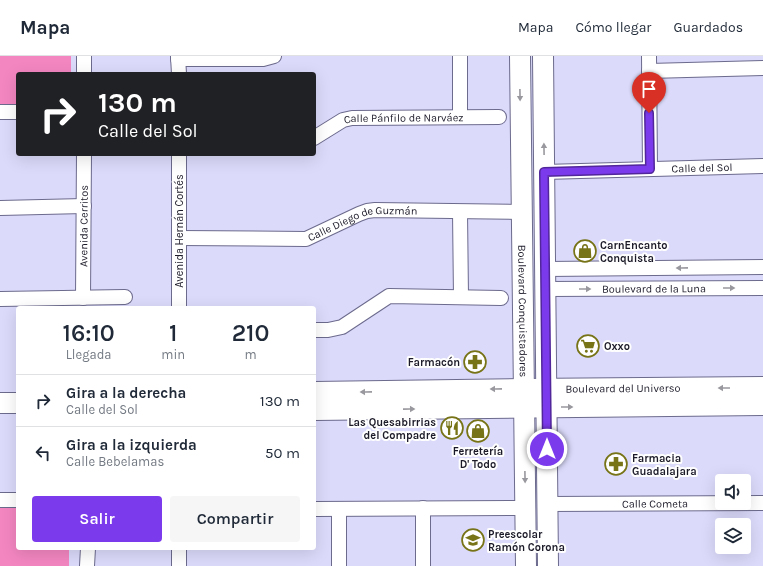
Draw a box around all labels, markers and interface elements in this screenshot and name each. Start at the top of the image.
text: Mapa [20,17,70,39]
text: Mapa [518,19,553,36]
text: Cómo llegar [575,19,651,36]
text: Guardados [673,19,743,36]
pin [632,72,666,113]
icon: arrive [638,78,660,100]
text: 130 m [98,86,177,119]
icon: right [32,88,84,140]
one-way arrow [517,89,523,102]
street label: Calle Pánfilo de Narváez [343,111,464,127]
text: Calle del Sol [98,120,198,142]
one-way arrow [541,142,547,155]
street label: Calle del Sol [671,161,733,176]
street label: Avenida Hernán Cortés [173,174,186,288]
street label: Avenida Cerritos [77,185,91,267]
street label: Calle Diego de Guzmán [306,204,417,244]
shop icon: CarnEncanto Conquista [572,238,598,264]
place label: CarnEncanto Conquista [600,239,668,265]
street label: Boulevard Conquistadores [515,245,530,378]
one-way arrow [675,265,688,271]
street label: Boulevard de la Luna [602,282,706,296]
one-way arrow [579,285,591,292]
one-way arrow [723,285,736,291]
text: 16:10 [63,319,115,347]
text: 1 [169,319,177,347]
text: 210 [232,319,269,347]
supermarket icon: Oxxo [575,333,601,359]
place label: Oxxo [604,340,630,353]
text: Llegada [66,347,112,362]
text: min [161,347,185,362]
text: m [245,347,257,362]
pharmacy icon: Farmacón [462,349,488,375]
place label: Farmacón [408,356,460,369]
street label: Boulevard del Universo [565,382,681,396]
text: Gira a la derecha [66,384,186,402]
one-way arrow [717,385,730,391]
one-way arrow [490,386,502,393]
one-way arrow [360,388,372,395]
icon: right [32,390,54,412]
text: 130 m [260,392,300,410]
text: Calle del Sol [66,402,138,417]
one-way arrow [561,404,574,410]
one-way arrow [403,406,416,412]
restaurant icon: Las Quesabirrias del Compadre [439,415,465,441]
place label: Las Quesabirrias del Compadre [348,416,436,442]
shop icon: Ferretería D' Todo [465,418,491,444]
position arrow [526,428,568,470]
text: Gira a la izquierda [66,436,197,454]
icon: left [32,442,54,464]
text: 50 m [265,444,300,462]
place label: Ferretería D' Todo [453,445,503,471]
pharmacy icon: Farmacia Guadalajara [603,451,629,477]
place label: Farmacia Guadalajara [632,452,697,478]
text: Calle Bebelamas [66,454,164,469]
one-way arrow [522,471,528,484]
map controls [715,474,751,554]
button: sound [715,474,751,510]
button: Salir [32,496,162,542]
button: Compartir [170,496,300,542]
street label: Calle Cometa [622,497,688,511]
button: layers [715,518,751,554]
school or university icon: Preescolar Ramón Corona [460,527,486,553]
place label: Preescolar Ramón Corona [488,528,565,554]

